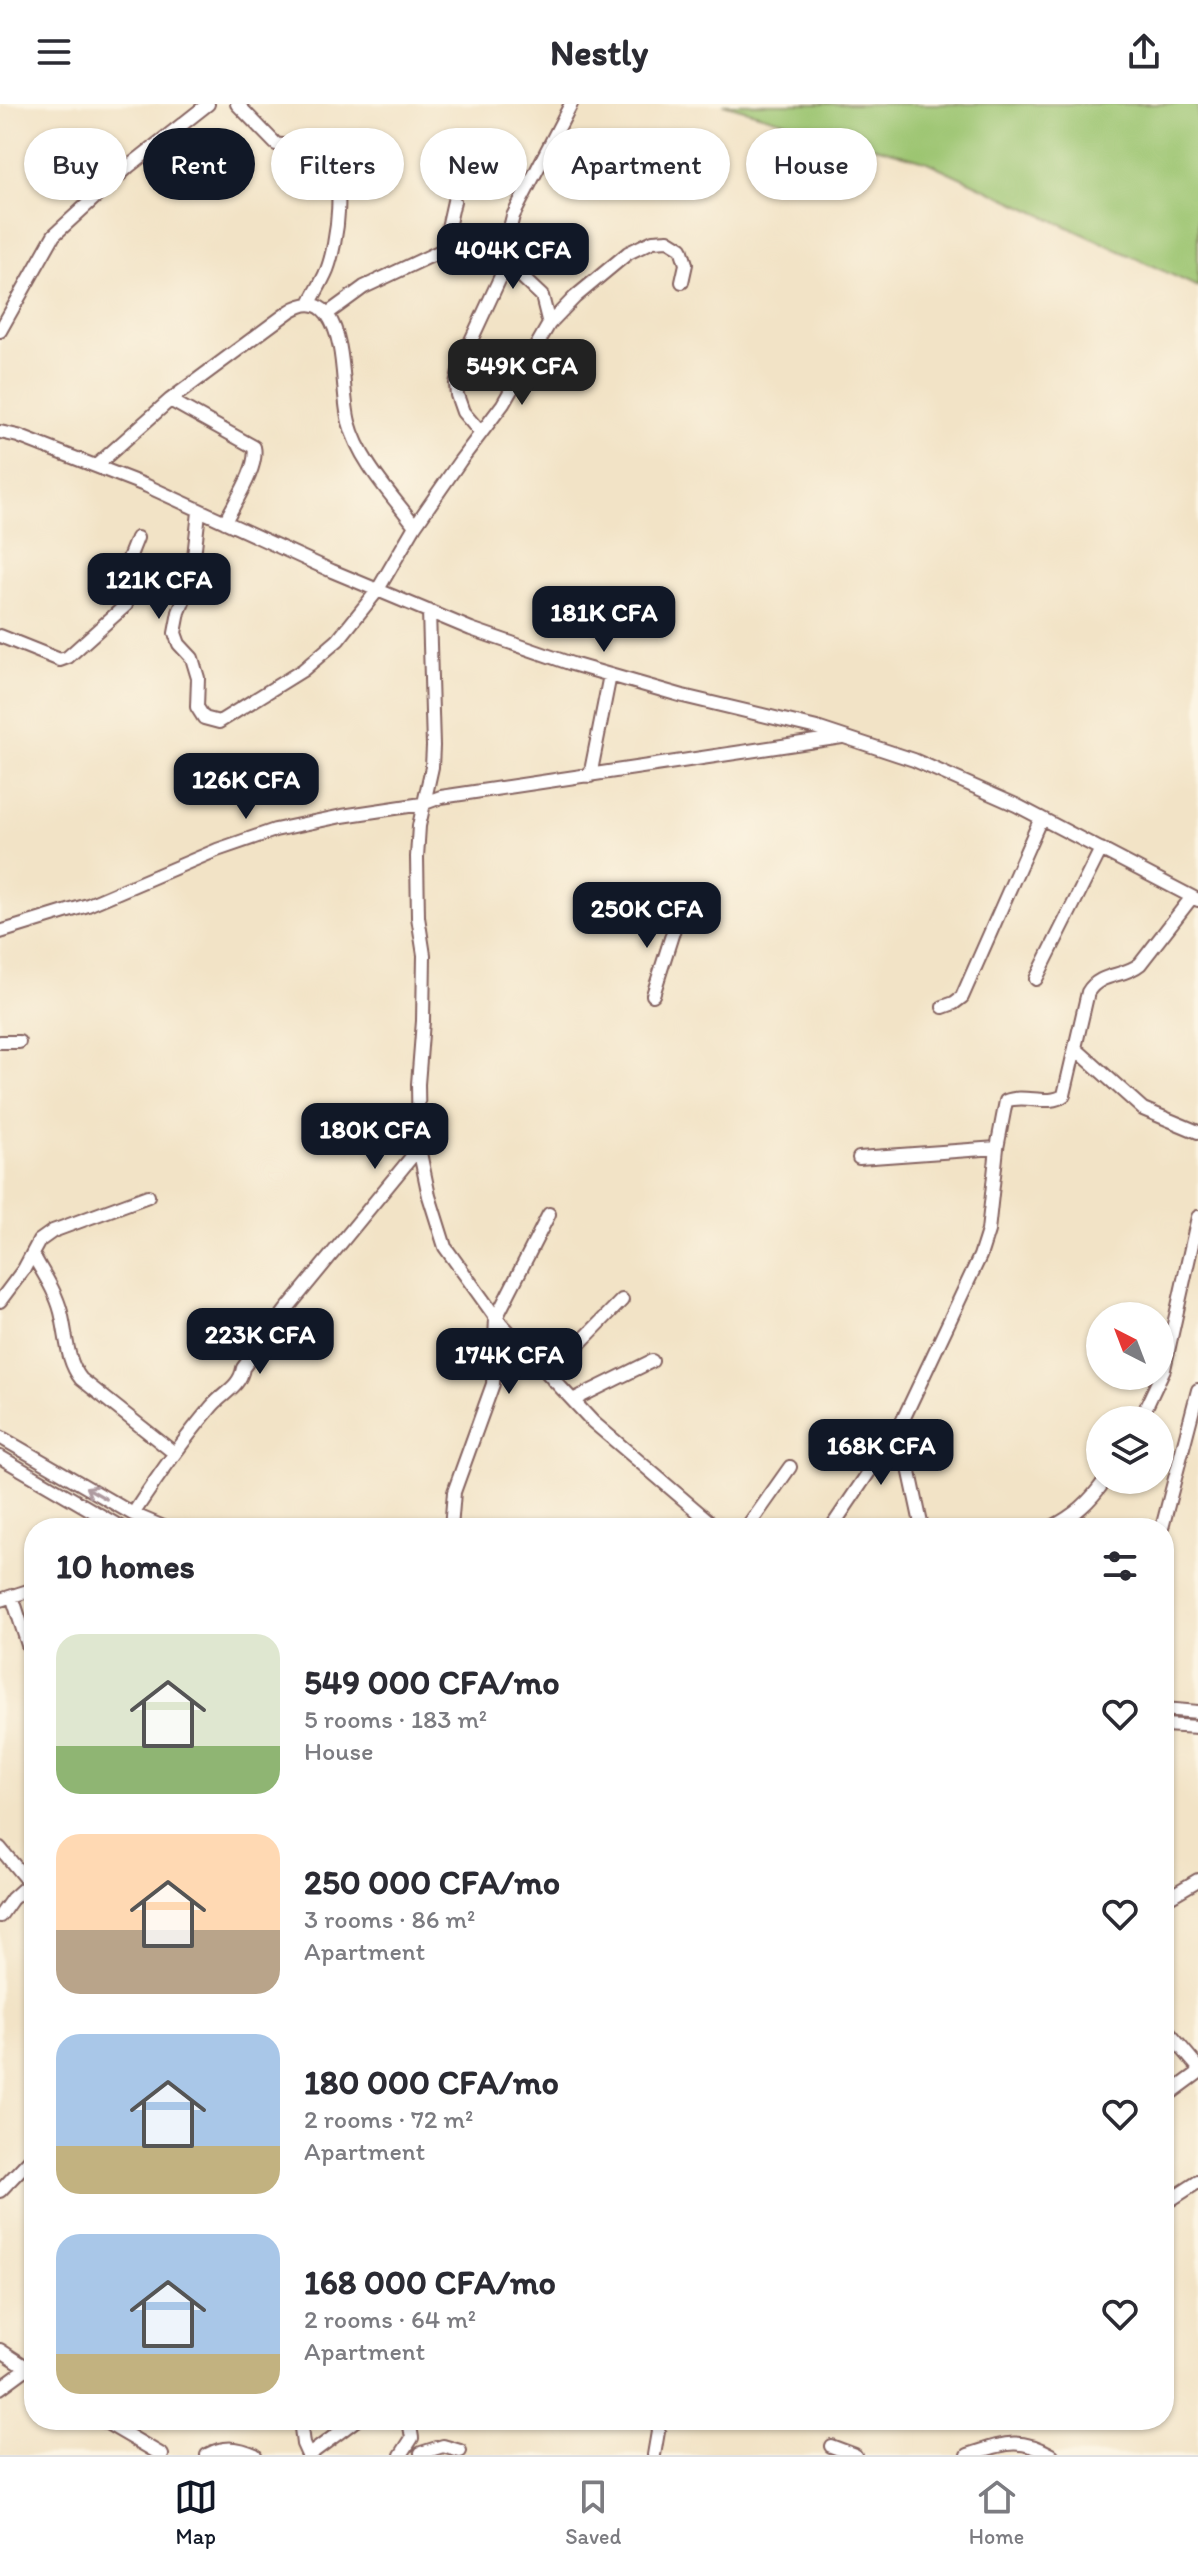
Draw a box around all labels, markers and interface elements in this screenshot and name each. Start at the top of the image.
icon: menu [32,30,76,74]
icon: share [1122,30,1166,74]
text: Nestly [550,31,648,74]
chip: Buy [24,128,127,200]
chip: Rent [143,128,255,200]
chip: Filters [271,128,404,200]
chip: New [420,128,527,200]
chip: Apartment [543,128,730,200]
chip: House [746,128,877,200]
pin: 404K CFA [430,223,596,291]
text: 404K CFA [455,233,571,265]
pin: 549K CFA [439,339,605,407]
text: 549K CFA [466,349,578,381]
pin: 121K CFA [76,553,242,621]
text: 121K CFA [106,563,212,595]
pin: 181K CFA [521,586,687,654]
text: 181K CFA [550,596,658,628]
pin: 126K CFA [163,753,329,821]
text: 126K CFA [192,763,300,795]
pin: 250K CFA [564,882,730,950]
text: 250K CFA [591,892,703,924]
pin: 180K CFA [292,1103,458,1171]
text: 180K CFA [319,1113,431,1145]
north arrow [1086,1302,1174,1390]
map controls [1086,1302,1174,1494]
pin: 223K CFA [177,1308,343,1376]
text: 223K CFA [205,1318,315,1350]
pin: 174K CFA [426,1328,592,1396]
text: 174K CFA [454,1338,564,1370]
button: layers [1086,1406,1174,1494]
pin: 168K CFA [798,1419,964,1487]
text: 168K CFA [826,1429,936,1461]
one-way arrow [85,1485,108,1501]
icon: filters [1098,1544,1142,1588]
text: 10 homes [56,1546,195,1587]
text: 549 000 CFA/mo [304,1662,560,1703]
icon: home [120,1666,216,1762]
icon: heart [1098,1692,1142,1736]
text: 5 rooms · 183 m² [304,1703,487,1735]
text: House [304,1735,374,1767]
text: 250 000 CFA/mo [304,1862,560,1903]
icon: home [120,1866,216,1962]
icon: heart [1098,1892,1142,1936]
text: 3 rooms · 86 m² [304,1903,475,1935]
text: Apartment [304,1935,425,1967]
text: 180 000 CFA/mo [304,2062,559,2103]
icon: home [120,2066,216,2162]
icon: heart [1098,2092,1142,2136]
text: 2 rooms · 72 m² [304,2103,473,2135]
text: Apartment [304,2135,425,2167]
text: 168 000 CFA/mo [304,2262,556,2303]
icon: home [120,2266,216,2362]
icon: heart [1098,2292,1142,2336]
text: 2 rooms · 64 m² [304,2303,476,2335]
text: Apartment [304,2335,425,2367]
tab: Map [174,2475,218,2550]
tab: Saved [565,2475,621,2550]
tab: Home [969,2475,1024,2550]

